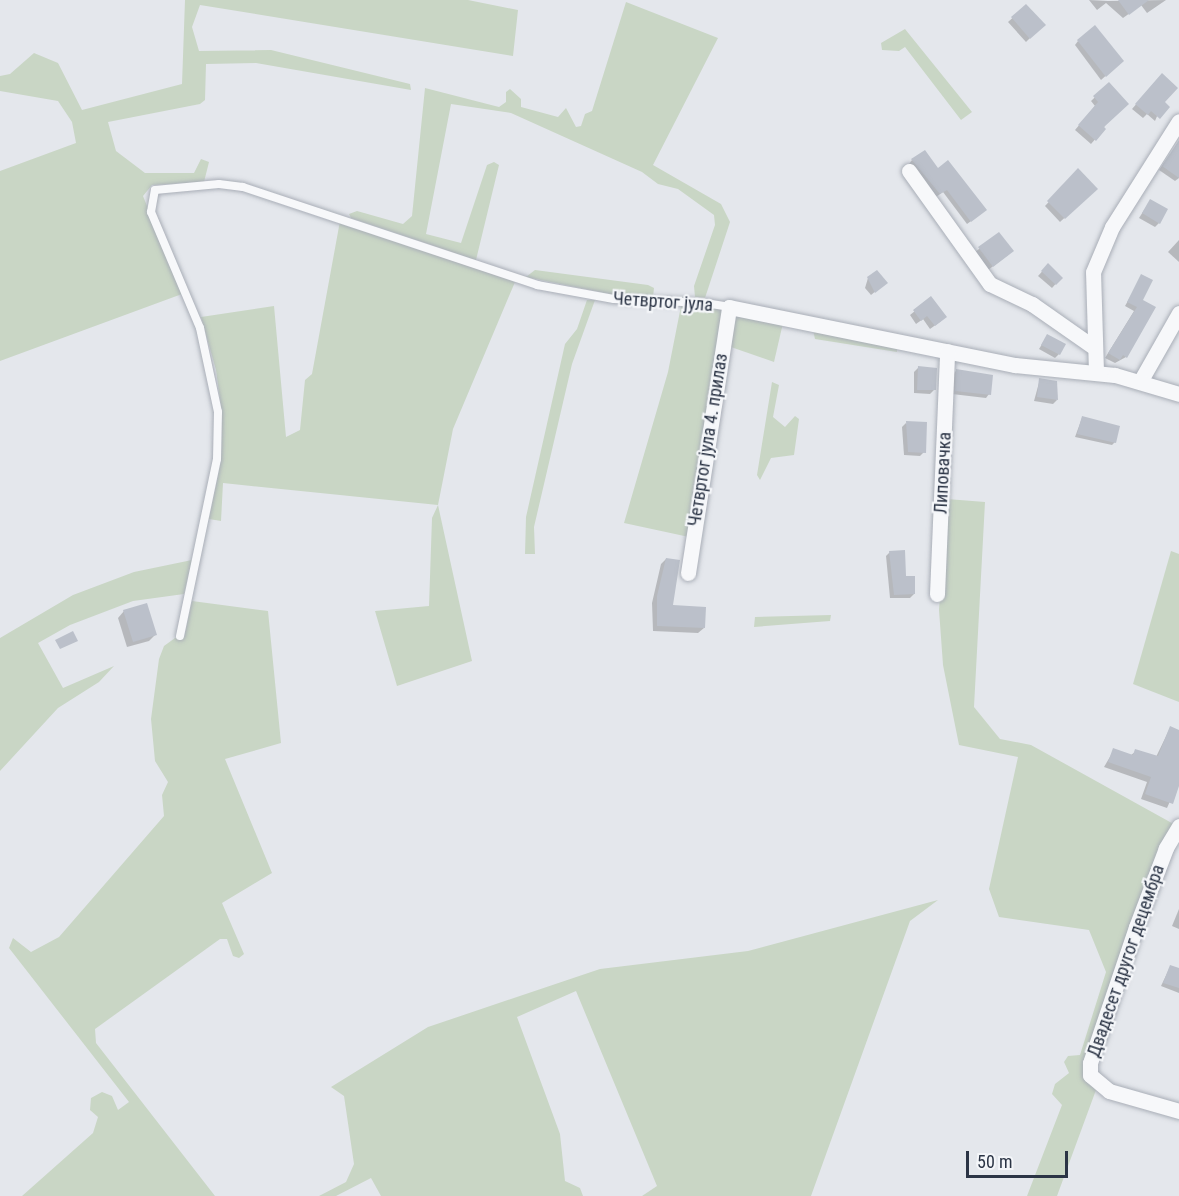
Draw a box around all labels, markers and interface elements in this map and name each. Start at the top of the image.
street label: Четвртог јула [612,288,714,316]
street label: Четвртог јула 4. прилаз [684,352,732,528]
street label: Липовачка [930,431,956,515]
street label: Двадесет другог децембра [1083,862,1169,1060]
scale bar [969,1139,1071,1177]
text: 50 m [977,1151,1012,1172]

